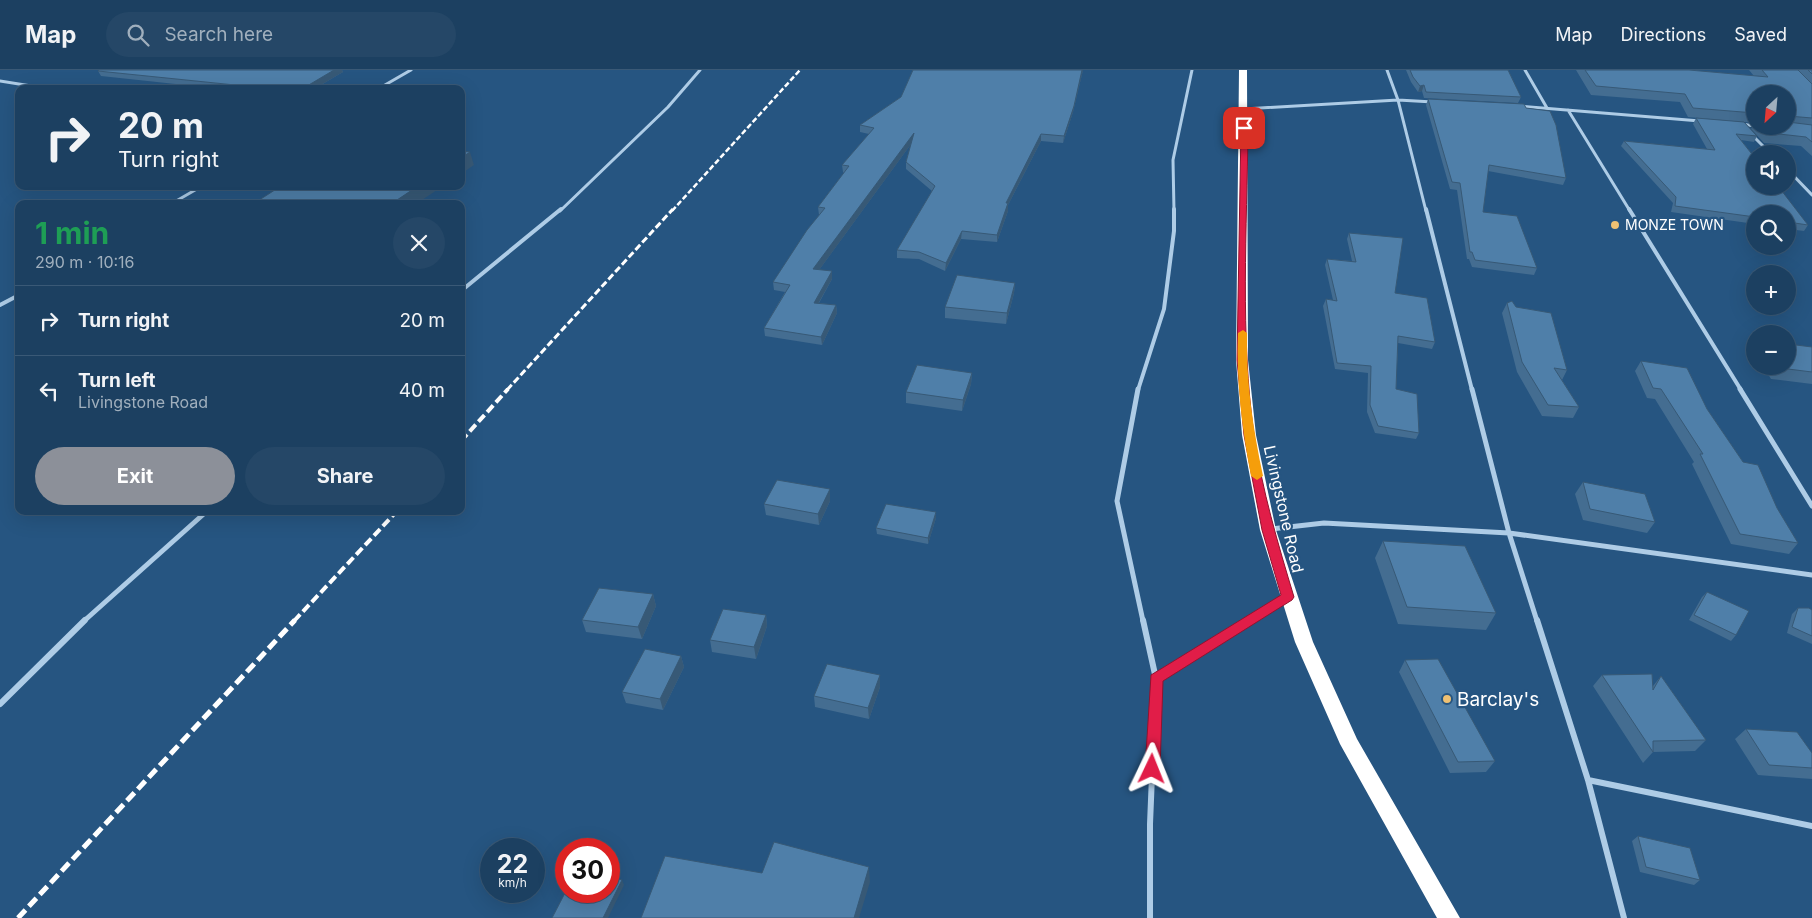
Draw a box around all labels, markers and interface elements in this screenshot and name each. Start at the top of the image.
search box [106,12,456,57]
text: Map [25,20,76,49]
icon: search [124,21,152,49]
text: Search here [164,23,273,46]
text: Map [1555,24,1593,45]
text: Directions [1621,24,1706,45]
text: Saved [1734,24,1787,45]
north arrow [1746,85,1796,135]
map controls [1746,85,1796,375]
text: 20 m [118,104,204,146]
icon: right [35,105,100,170]
pin [1223,107,1265,149]
icon: arrive [1230,114,1258,142]
button: sound [1746,145,1796,195]
text: Turn right [118,146,219,172]
button: search [1746,205,1796,255]
text: 1 min [35,215,109,251]
place label: MONZE TOWN [1625,216,1724,233]
button: close [393,217,445,269]
marker: MONZE TOWN [1609,219,1621,231]
text: 290 m · 10:16 [35,252,135,272]
button: + [1746,265,1796,315]
icon: right [35,307,63,335]
text: Turn right [78,309,169,332]
text: 20 m [399,309,445,332]
button: − [1746,325,1796,375]
text: Turn left [78,369,156,392]
icon: left [35,377,63,405]
text: 40 m [399,379,445,402]
text: Livingstone Road [78,392,208,412]
street label: Livingstone Road [1260,443,1308,575]
button: Exit [35,447,235,505]
button: Share [245,447,445,505]
place label: Barclay's [1457,688,1539,711]
marker: Barclay's [1441,693,1453,705]
position arrow [1125,742,1177,794]
speed limit sign: 30 [555,838,620,903]
text: 22 [497,849,528,879]
text: km/h [498,875,527,890]

